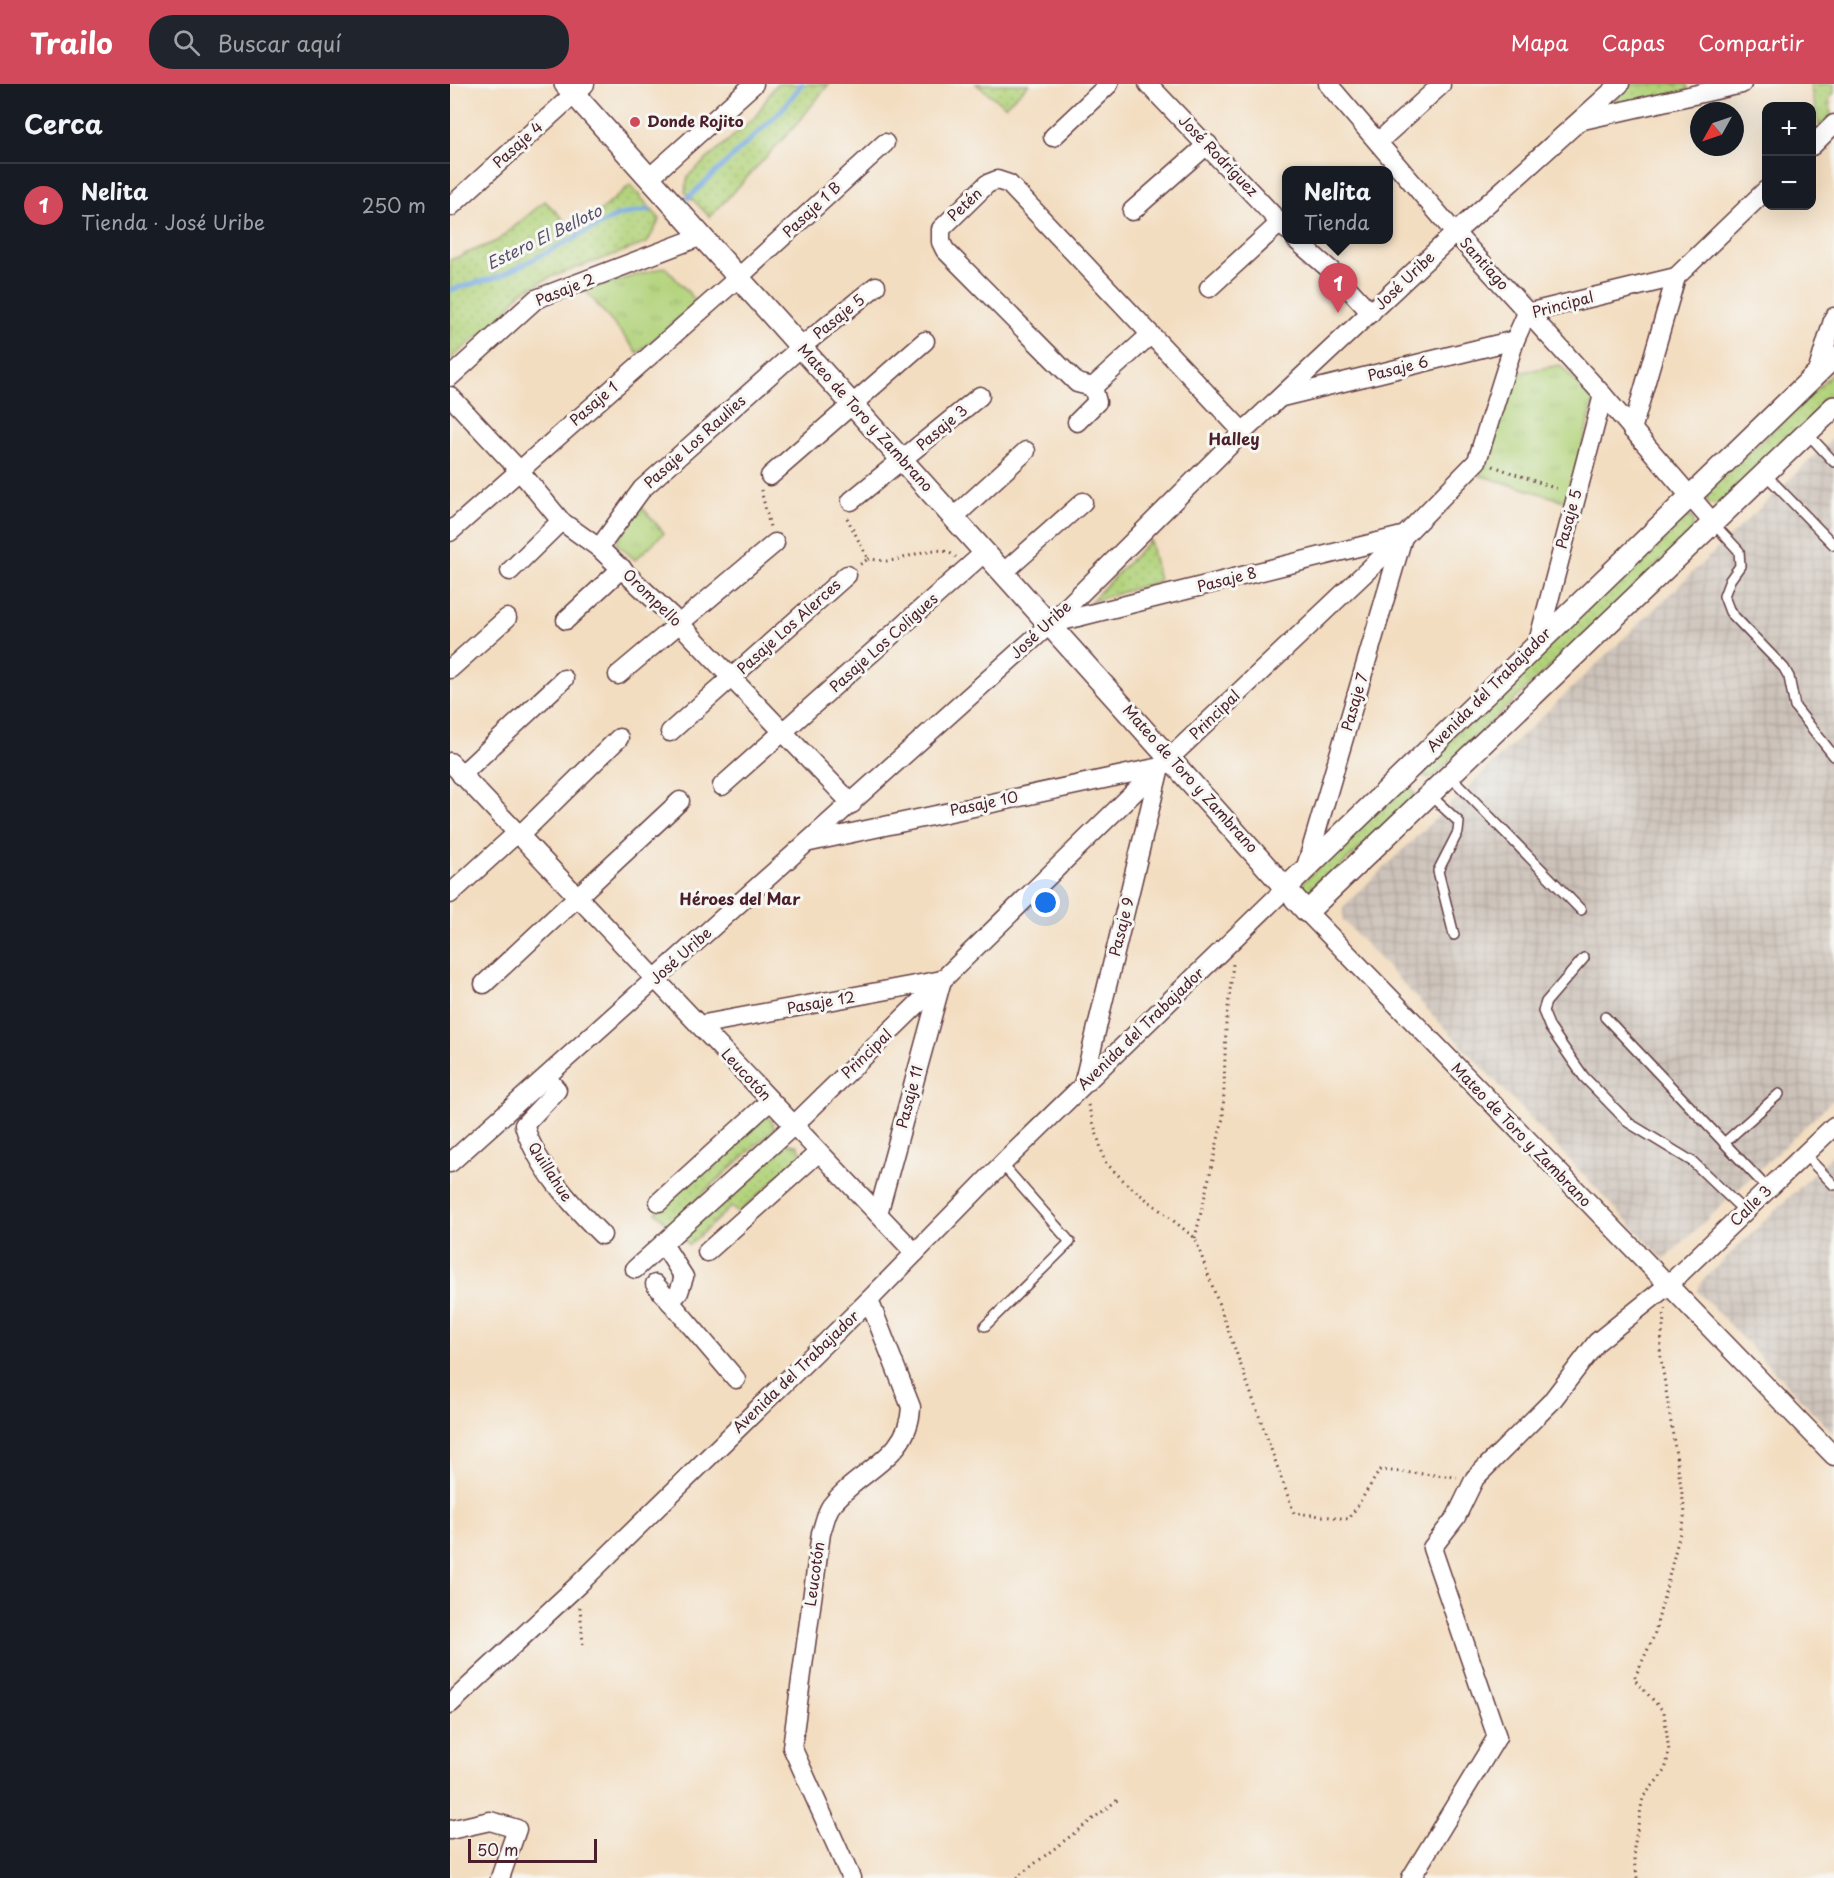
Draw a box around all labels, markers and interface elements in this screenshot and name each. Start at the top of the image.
search box [149,15,569,69]
text: Trailo [30,21,113,64]
icon: search [170,26,203,59]
text: Buscar aquí [218,26,341,59]
text: Mapa [1511,26,1569,58]
text: Capas [1602,26,1665,58]
text: Compartir [1698,26,1804,58]
north arrow [1690,102,1744,156]
map controls [1762,102,1816,210]
button: + [1762,102,1816,156]
text: Cerca [24,104,103,143]
place label: Donde Rojito [647,109,744,132]
street label: José Rodríguez [1174,109,1264,201]
street label: Pasaje 4 [487,115,547,173]
marker: Donde Rojito [628,115,642,129]
button: − [1762,156,1816,210]
popup [1282,166,1393,244]
text: Nelita [81,174,148,207]
text: Nelita [1304,174,1371,207]
street label: Pasaje 1 B [777,176,845,242]
street label: Petén [941,182,987,226]
text: 1 [39,190,48,220]
text: 250 m [362,190,426,220]
water label: Estero El Belloto [482,197,606,274]
text: Tienda · José Uribe [81,207,265,237]
text: Tienda [1304,207,1370,237]
street label: Santiago [1455,231,1515,295]
street label: José Uribe [1369,245,1439,315]
pin: 1 [1318,264,1358,313]
street label: Pasaje 2 [531,266,597,311]
street label: Principal [1529,284,1596,323]
street label: Pasaje 5 [807,288,869,344]
street label: Mateo de Toro y Zambrano [793,338,939,496]
street label: Pasaje 6 [1365,349,1430,386]
street label: Pasaje 1 [564,375,622,430]
street label: Pasaje Los Raulies [638,389,750,493]
street label: Pasaje 3 [910,398,972,455]
district label: Halley [1209,426,1259,450]
street label: Pasaje 5 [1549,486,1587,551]
street label: Pasaje 8 [1194,560,1259,597]
street label: Orompello [618,563,688,631]
street label: Pasaje Los Alerces [731,573,845,679]
street label: Pasaje Los Coligues [824,587,943,697]
street label: José Uribe [1004,594,1076,663]
street label: Avenida del Trabajador [1420,621,1556,756]
street label: Pasaje 7 [1334,669,1373,733]
street label: Principal [1183,684,1245,744]
street label: Mateo de Toro y Zambrano [1118,699,1264,857]
street label: Pasaje 10 [947,784,1020,821]
district label: Héroes del Mar [680,886,801,910]
your location [1031,888,1060,917]
street label: Pasaje 9 [1102,895,1139,959]
street label: José Uribe [644,921,716,989]
street label: Avenida del Trabajador [1072,961,1208,1095]
street label: Pasaje 12 [785,984,857,1019]
street label: Principal [835,1023,897,1083]
street label: Leucotón [717,1042,778,1106]
street label: Mateo de Toro y Zambrano [1447,1057,1597,1211]
street label: Pasaje 11 [889,1063,928,1131]
street label: Quillahue [523,1137,579,1206]
street label: Calle 3 [1724,1179,1776,1231]
street label: Avenida del Trabajador [727,1304,863,1438]
street label: Leucotón [798,1540,829,1608]
scale bar [468,1836,597,1864]
text: 50 m [477,1837,518,1861]

